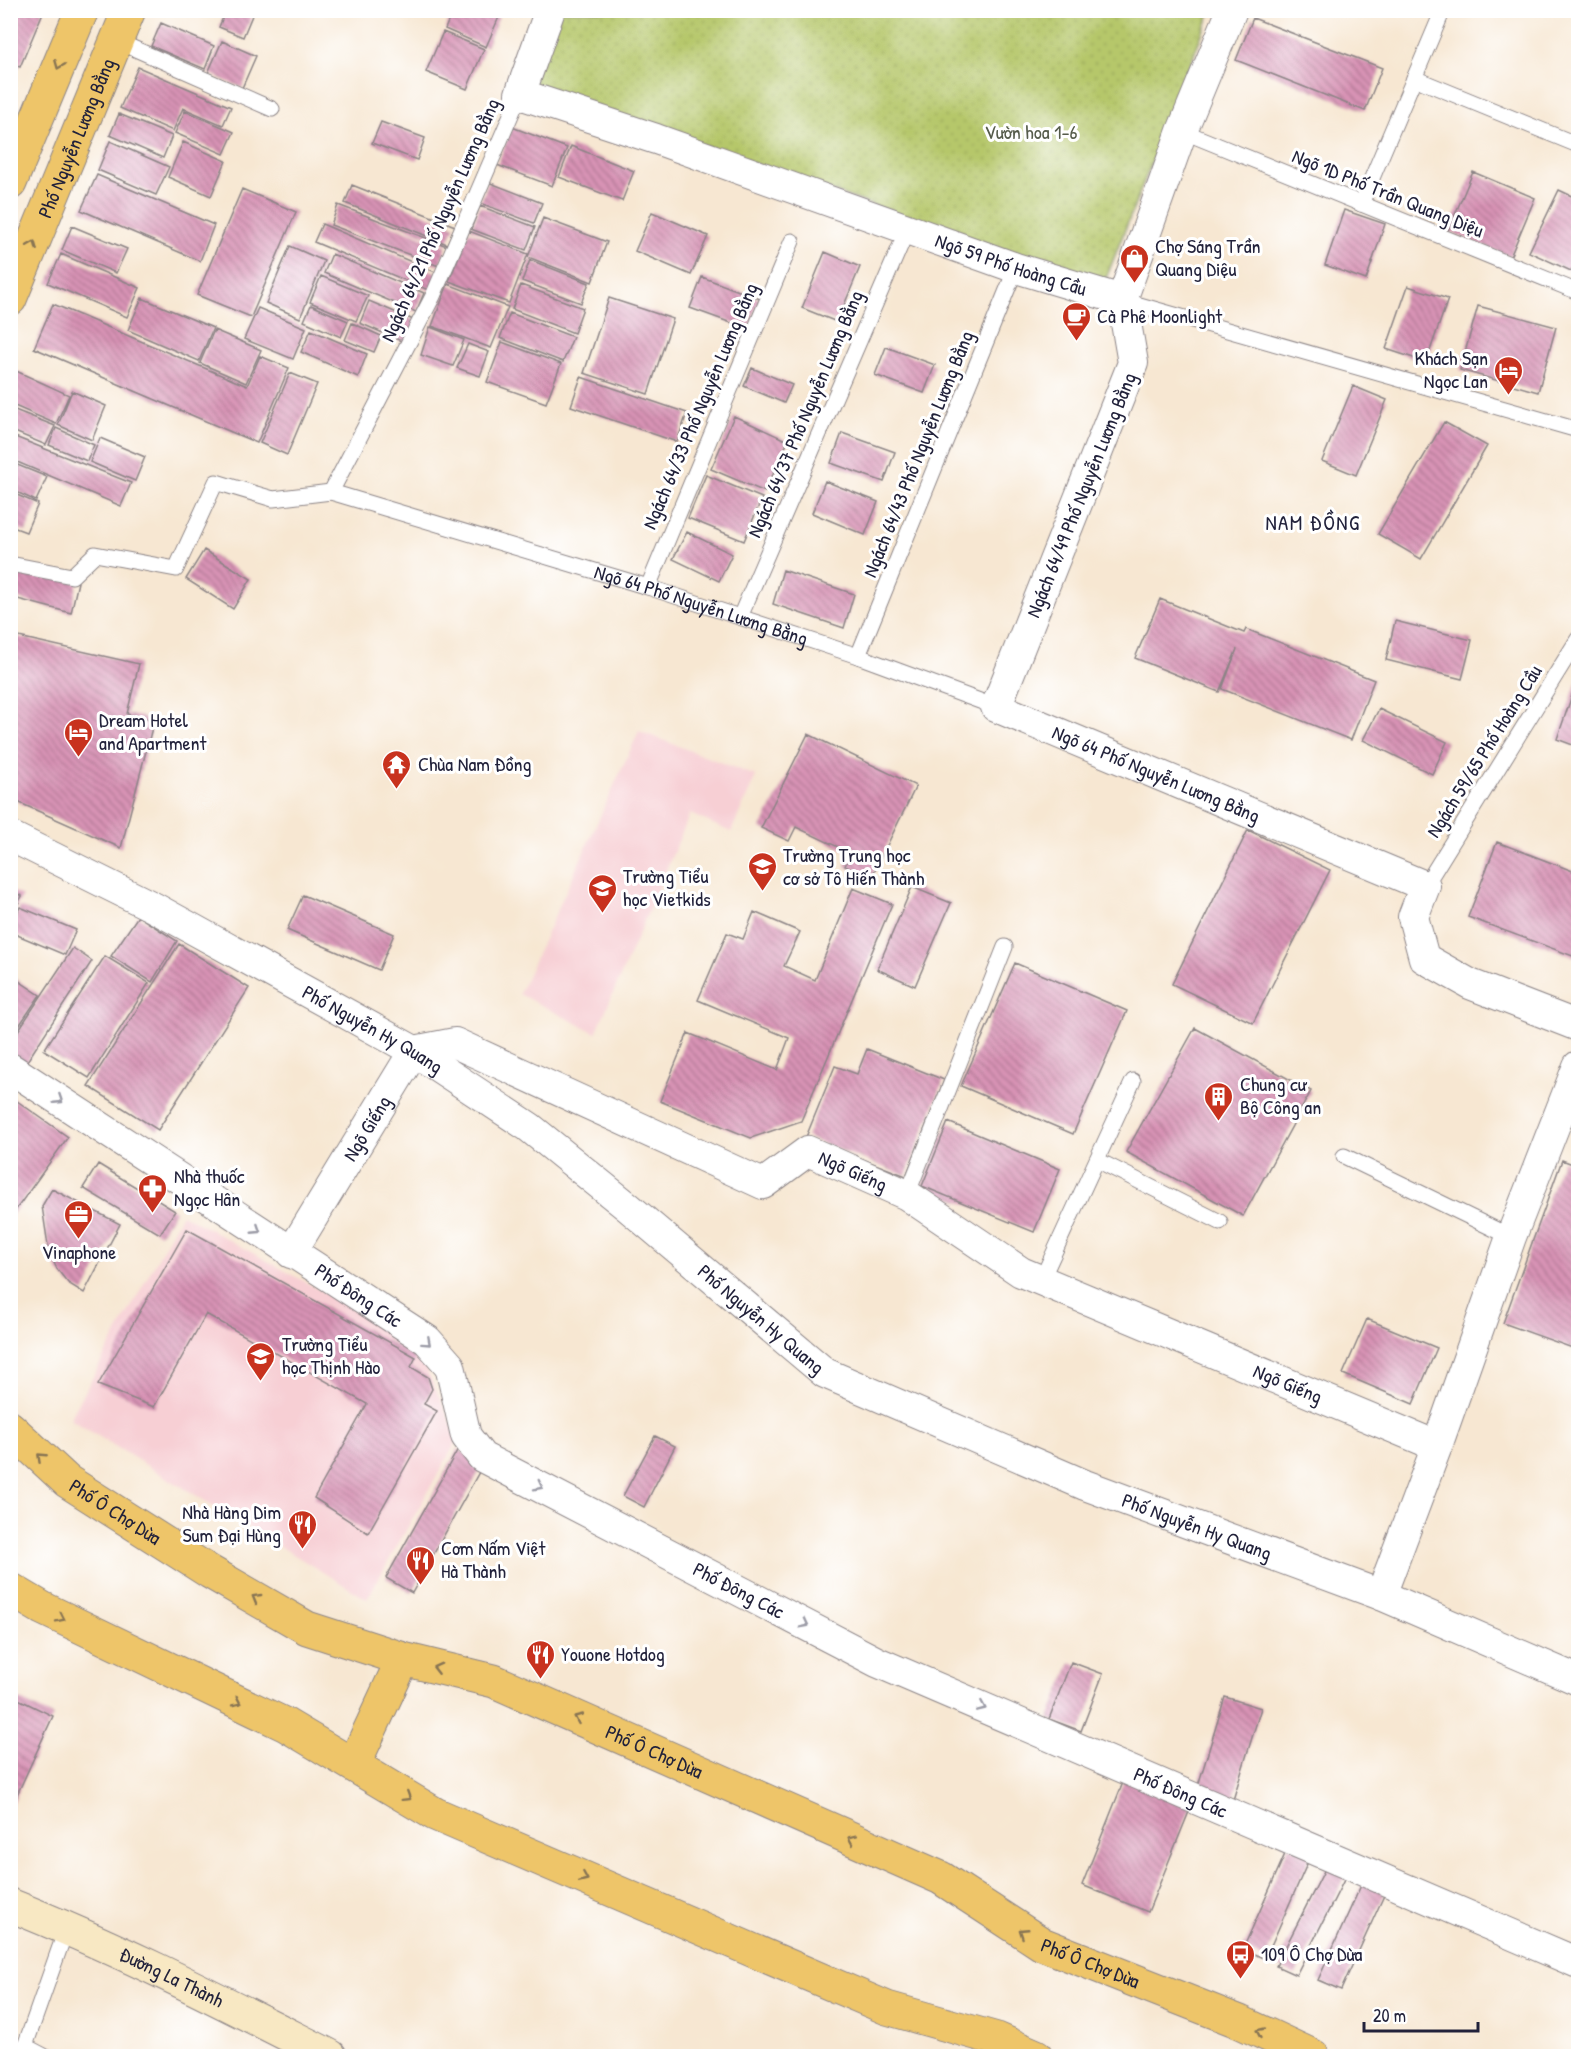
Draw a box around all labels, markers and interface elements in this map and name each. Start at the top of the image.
street label: Phố Nguyễn Lương Bằng [31,54,121,222]
one-way arrow [54,58,66,69]
street label: Ngách 64/21 Phố Nguyễn Lương Bằng [374,94,506,346]
park label: Vườn hoa 1-6 [984,118,1078,145]
street label: Ngõ 1D Phố Trần Quang Diệu [1288,142,1488,243]
street label: Ngõ 59 Phố Hoàng Cầu [932,226,1090,302]
place label: Chợ Sáng Trần Quang Diệu [1155,232,1261,282]
one-way arrow [26,240,38,251]
shop icon: Chợ Sáng Trần Quang Diệu [1118,242,1150,284]
street label: Ngách 64/33 Phố Nguyễn Lương Bằng [635,279,764,533]
street label: Ngách 64/37 Phố Nguyễn Lương Bằng [740,286,869,541]
cafe icon: Cà Phê Moonlight [1060,300,1092,342]
place label: Cà Phê Moonlight [1097,302,1223,329]
street label: Ngách 64/43 Phố Nguyễn Lương Bằng [856,327,979,581]
place label: Khách Sạn Ngọc Lan [1414,344,1488,394]
hotel icon: Khách Sạn Ngọc Lan [1493,354,1525,396]
street label: Ngách 64/49 Phố Nguyễn Lương Bằng [1019,368,1142,621]
district label: NAM ĐỒNG [1265,508,1361,537]
street label: Ngõ 64 Phố Nguyễn Lương Bằng [591,558,811,652]
street label: Ngách 59/65 Phố Hoàng Cầu [1419,659,1548,842]
place label: Dream Hotel and Apartment [99,706,208,756]
hotel icon: Dream Hotel and Apartment [62,716,94,758]
street label: Ngõ 64 Phố Nguyễn Lương Bằng [1048,718,1264,829]
temple icon: Chùa Nam Đồng [381,748,413,790]
place label: Chùa Nam Đồng [418,750,532,777]
place label: Trường Trung học cơ sở Tô Hiến Thành [783,841,924,891]
school or university icon: Trường Trung học cơ sở Tô Hiến Thành [746,850,778,892]
place label: Trường Tiểu học Vietkids [623,862,711,912]
school or university icon: Trường Tiểu học Vietkids [586,872,618,914]
street label: Phố Nguyễn Hy Quang [298,978,449,1080]
place label: Chung cư Bộ Công an [1240,1070,1321,1120]
building icon: Chung cư Bộ Công an [1203,1080,1235,1122]
street label: Ngõ Giếng [336,1090,397,1166]
one-way arrow [53,1093,64,1104]
street label: Ngõ Giếng [815,1144,892,1198]
place label: Nhà thuốc Ngọc Hân [174,1162,245,1212]
pharmacy icon: Nhà thuốc Ngọc Hân [137,1172,169,1214]
office icon: Vinaphone [63,1198,95,1240]
one-way arrow [251,1223,262,1234]
place label: Vinaphone [42,1238,116,1265]
street label: Phố Đông Các [310,1257,408,1333]
street label: Phố Nguyễn Hy Quang [692,1258,831,1380]
place label: Trường Tiểu học Thịnh Hào [282,1330,380,1380]
one-way arrow [421,1335,431,1346]
school or university icon: Trường Tiểu học Thịnh Hào [245,1340,277,1382]
street label: Ngõ Giếng [1250,1357,1327,1410]
one-way arrow [37,1453,48,1464]
street label: Phố Ô Chợ Dừa [64,1472,167,1551]
one-way arrow [532,1479,543,1491]
street label: Phố Nguyễn Hy Quang [1118,1486,1276,1566]
place label: Nhà Hàng Dim Sum Đại Hùng [182,1498,281,1548]
restaurant icon: Nhà Hàng Dim Sum Đại Hùng [286,1508,318,1550]
place label: Cơm Nấm Việt Hà Thành [441,1534,547,1584]
restaurant icon: Cơm Nấm Việt Hà Thành [404,1544,436,1586]
street label: Phố Đông Các [689,1555,789,1625]
one-way arrow [252,1594,262,1606]
one-way arrow [55,1610,66,1622]
one-way arrow [799,1617,810,1629]
restaurant icon: Youone Hotdog [524,1638,556,1680]
place label: Youone Hotdog [561,1640,665,1667]
one-way arrow [432,1662,442,1675]
one-way arrow [231,1694,242,1706]
one-way arrow [975,1700,986,1712]
one-way arrow [573,1713,584,1725]
street label: Phố Ô Chợ Dừa [602,1718,708,1785]
street label: Phố Đông Các [1130,1760,1232,1824]
one-way arrow [401,1790,411,1802]
one-way arrow [848,1834,859,1846]
one-way arrow [578,1871,589,1883]
one-way arrow [1019,1927,1029,1939]
street label: Phố Ô Chợ Dừa [1037,1931,1144,1994]
bus stop icon: 109 Ô Chợ Dừa [1224,1938,1256,1980]
street label: Đường La Thành [115,1940,229,2013]
place label: 109 Ô Chợ Dừa [1261,1940,1362,1967]
scale bar [1364,1995,1478,2033]
text: 20 m [1373,2003,1406,2028]
one-way arrow [1256,2027,1267,2039]

